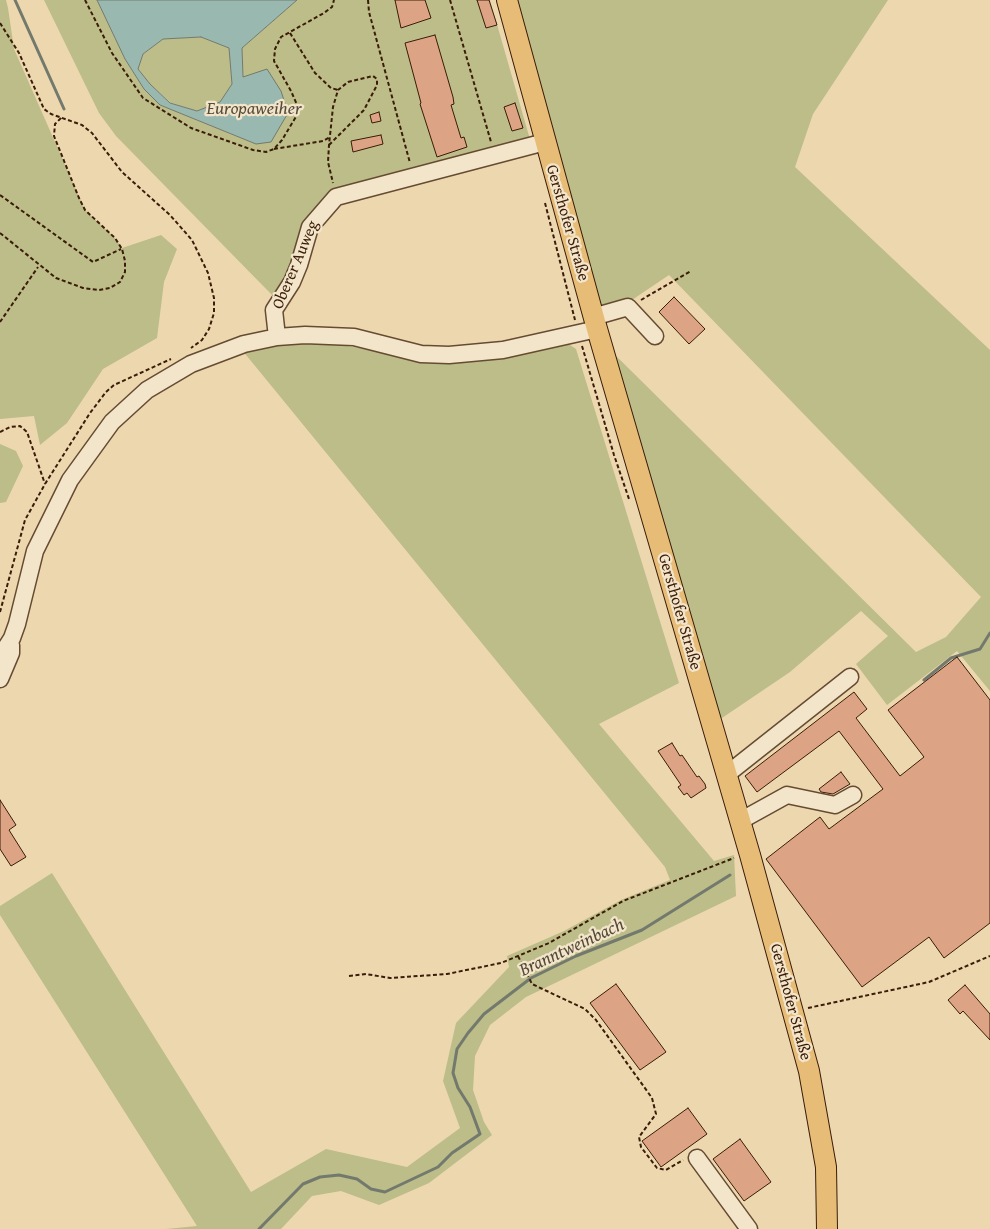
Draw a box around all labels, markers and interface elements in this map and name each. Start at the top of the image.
water label: Europaweiher [206,98,302,120]
street label: Gersthofer Straße [541,163,593,283]
street label: Oberer Auweg [269,218,323,312]
street label: Gersthofer Straße [653,552,705,672]
water label: Branntweinbach [516,914,628,982]
street label: Gersthofer Straße [765,942,815,1062]

